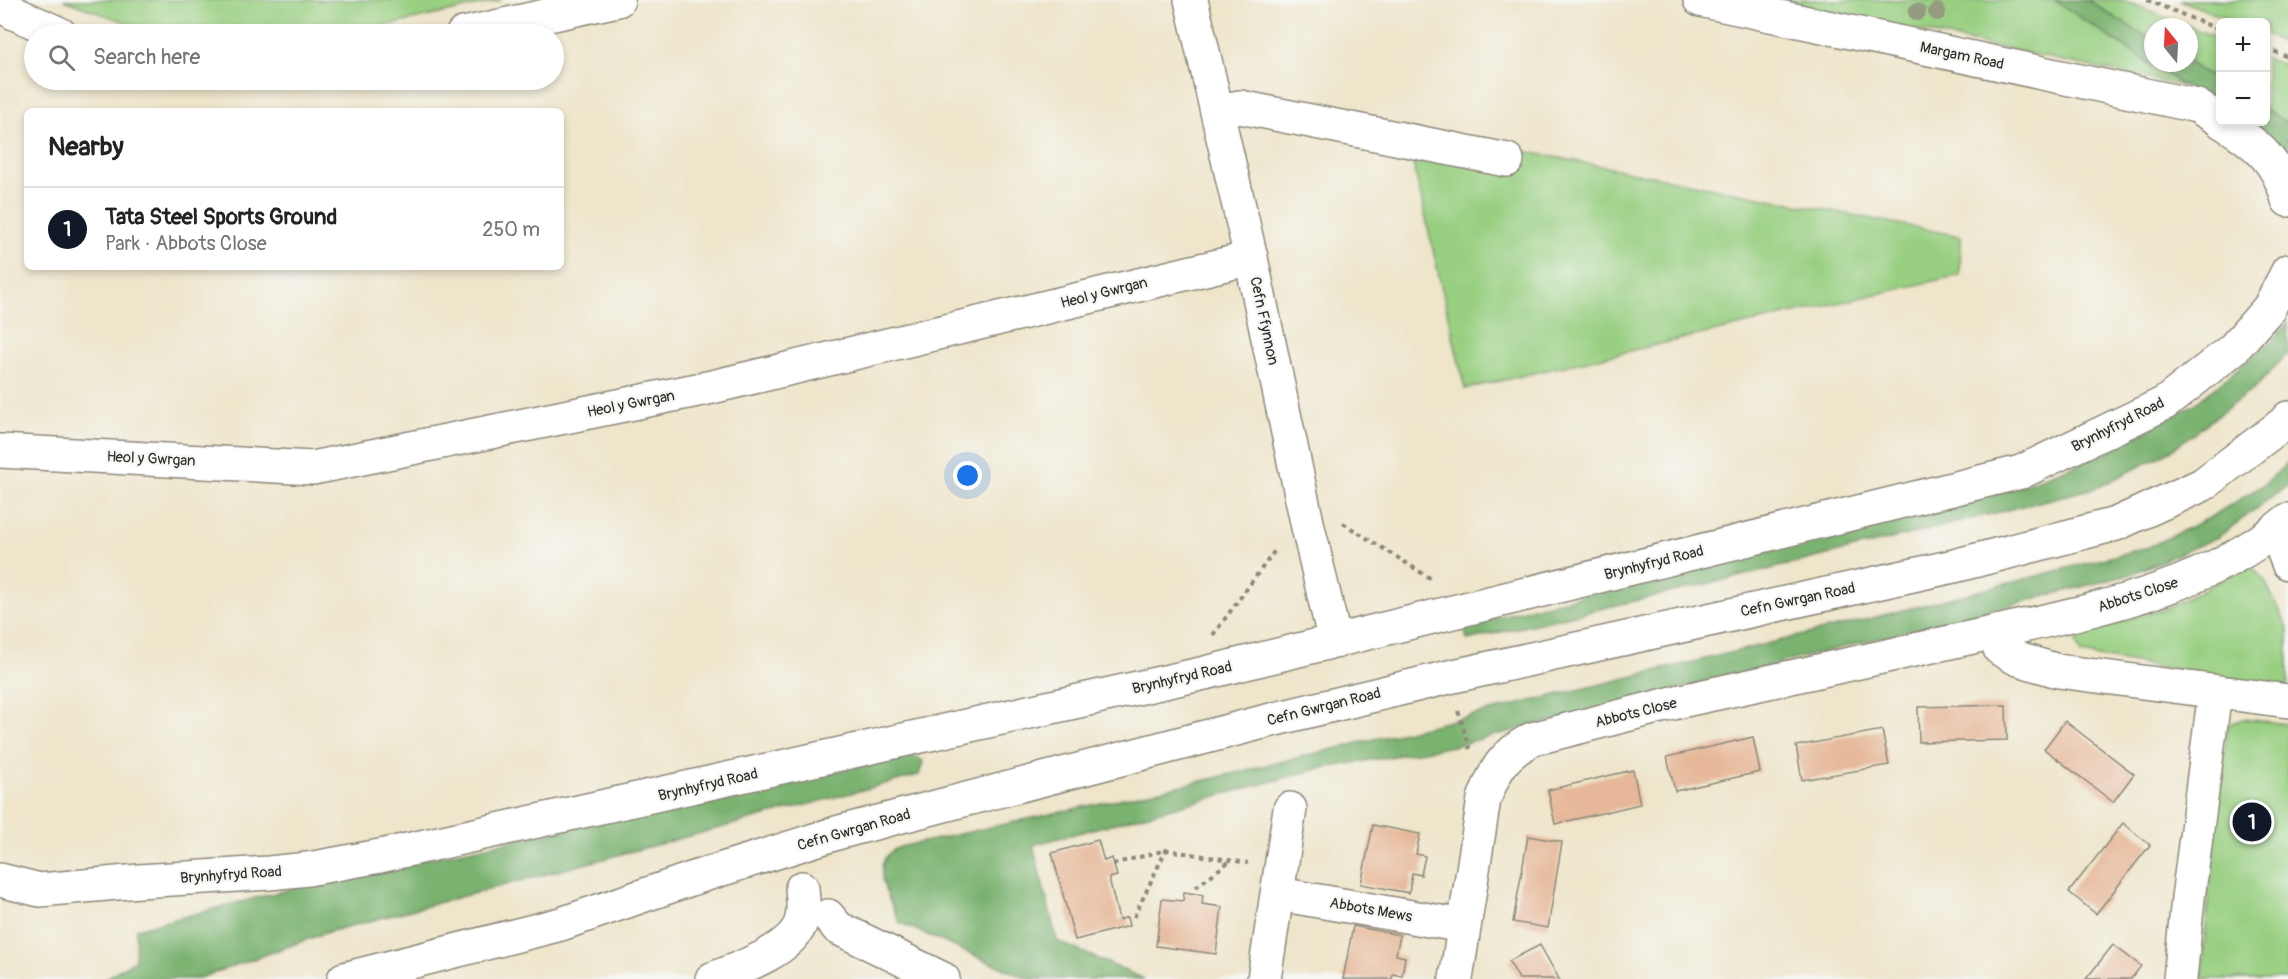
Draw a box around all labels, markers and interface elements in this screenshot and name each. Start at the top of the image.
north arrow [2144,18,2198,72]
map controls [2216,18,2270,126]
button: + [2216,18,2270,72]
search box [24,24,564,90]
street label: Margam Road [1918,38,2006,74]
icon: search [45,41,78,74]
text: Search here [93,43,200,71]
button: − [2216,72,2270,126]
text: Nearby [48,131,124,163]
text: Tata Steel Sports Ground [105,203,337,231]
text: 1 [64,217,71,242]
text: 250 m [482,217,540,242]
text: Park · Abbots Close [105,231,267,256]
street label: Heol y Gwrgan [1059,273,1149,313]
street label: Cefn Ffynnon [1245,275,1283,367]
street label: Heol y Gwrgan [586,386,676,422]
street label: Brynhyfryd Road [2068,393,2168,457]
street label: Heol y Gwrgan [106,447,196,471]
your location [953,461,982,490]
street label: Brynhyfryd Road [1602,541,1706,585]
street label: Abbots Close [2095,573,2181,617]
street label: Cefn Gwrgan Road [1739,579,1857,621]
street label: Brynhyfryd Road [1130,657,1234,699]
street label: Cefn Gwrgan Road [1265,684,1383,730]
street label: Abbots Close [1593,694,1679,732]
street label: Brynhyfryd Road [656,764,760,806]
pin: 1 [2232,800,2272,844]
street label: Cefn Gwrgan Road [795,805,913,855]
street label: Brynhyfryd Road [180,862,282,888]
street label: Abbots Mews [1328,893,1414,927]

